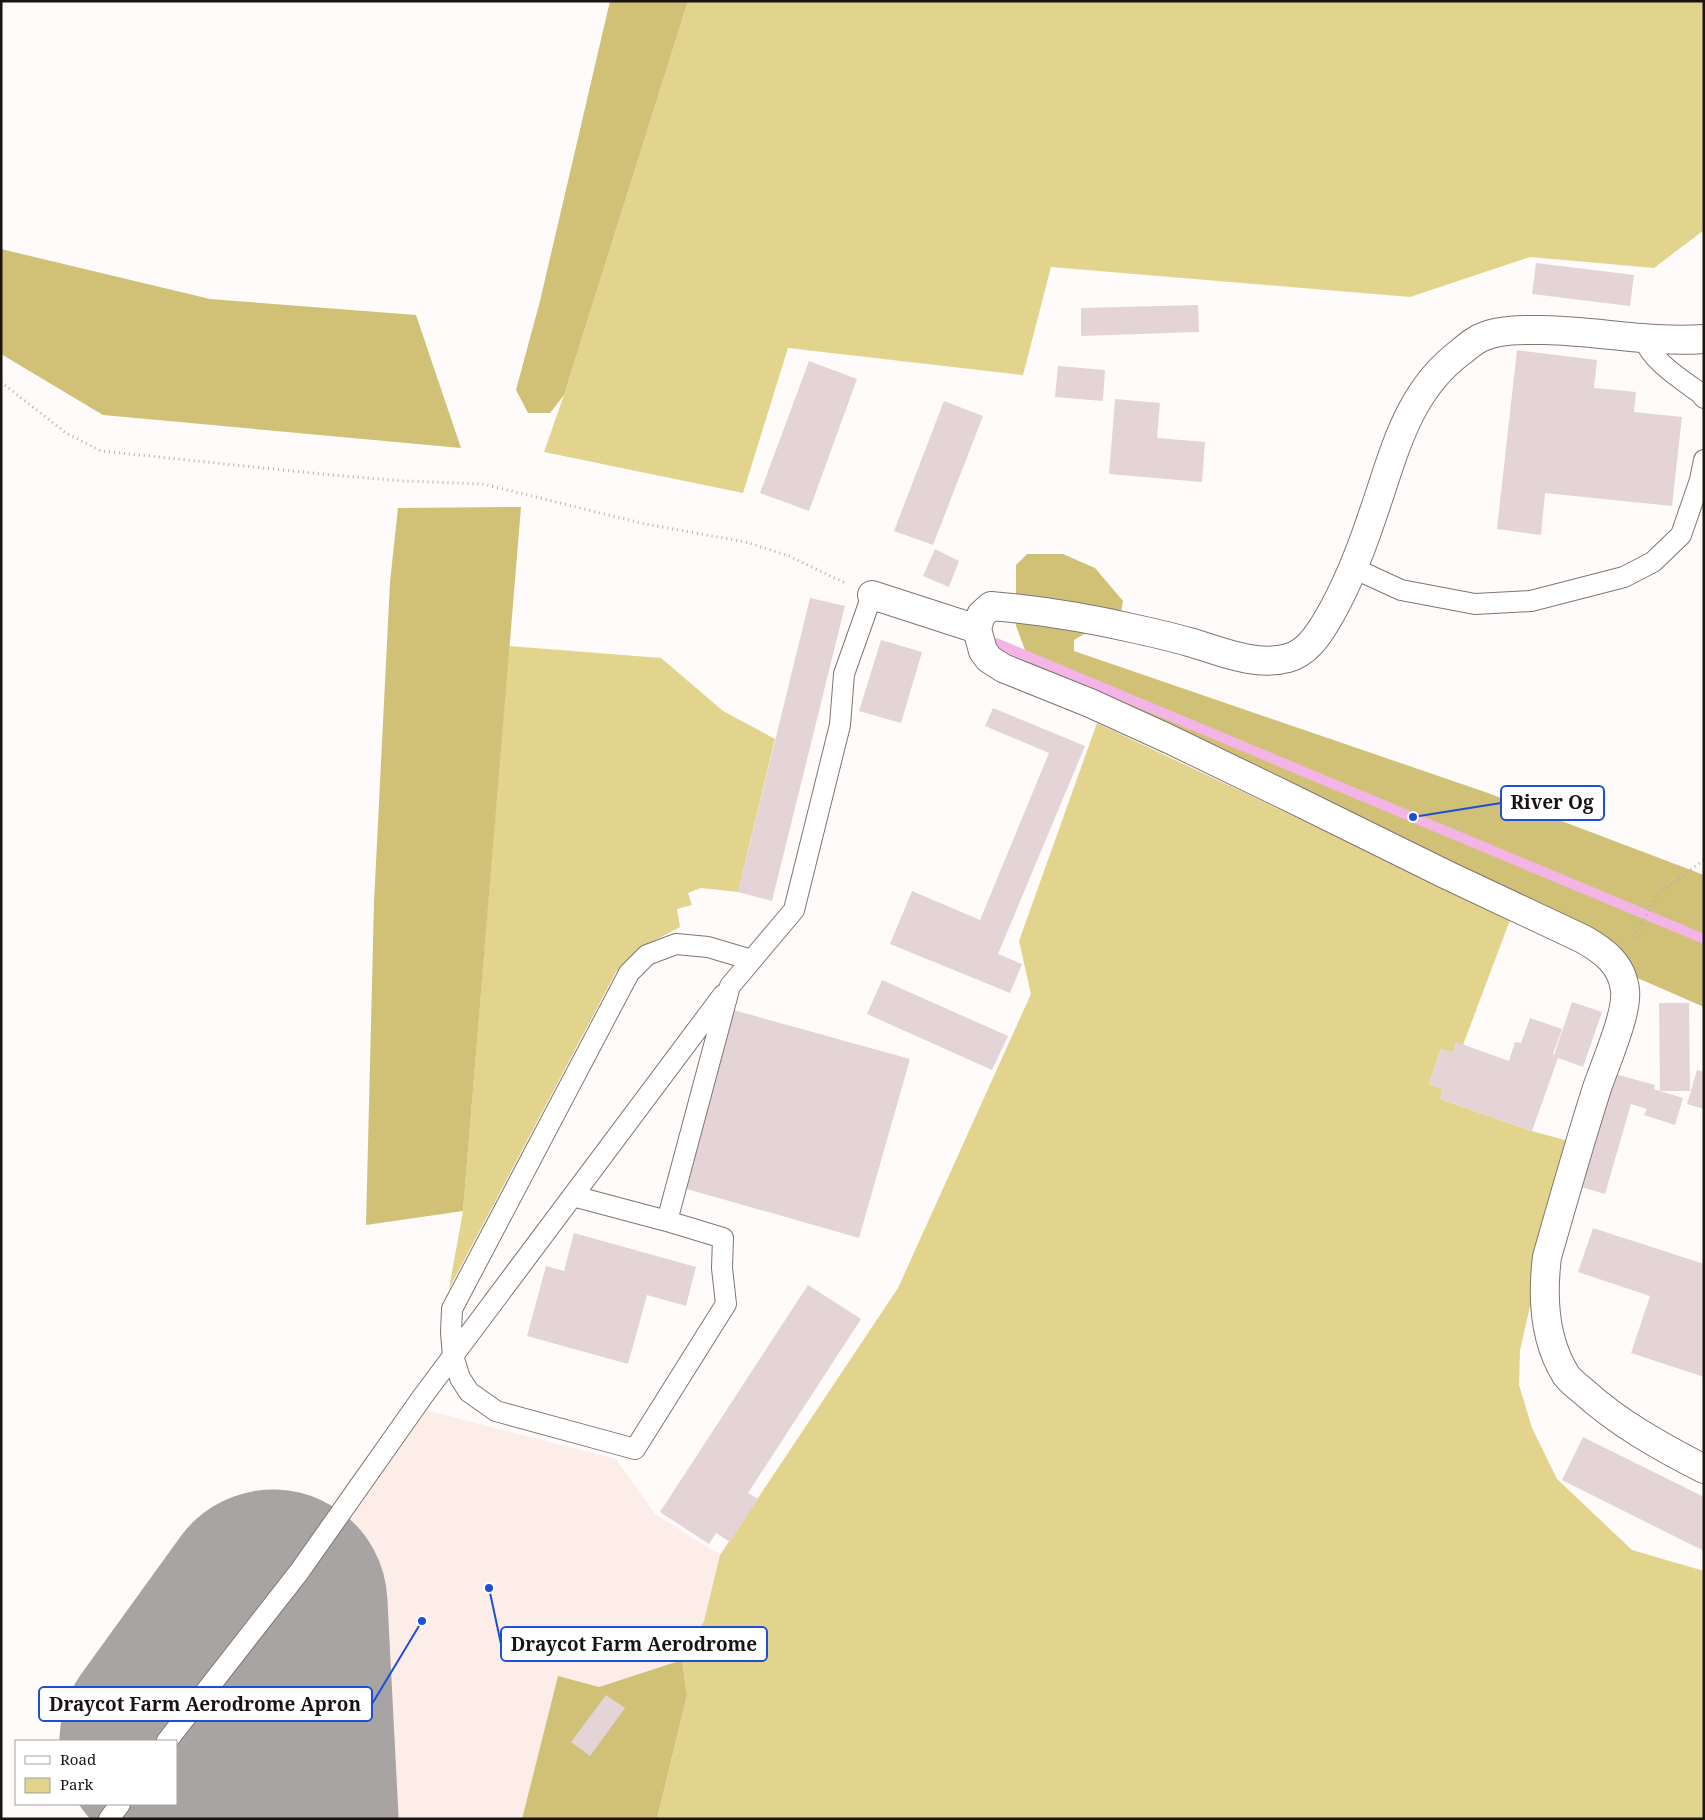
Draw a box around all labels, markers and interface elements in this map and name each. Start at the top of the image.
callout: River Og [1501,786,1604,820]
text: River Og [1510,789,1594,815]
callout: Draycot Farm Aerodrome [501,1627,767,1661]
text: Draycot Farm Aerodrome [511,1631,757,1657]
callout: Draycot Farm Aerodrome Apron [39,1687,372,1721]
text: Draycot Farm Aerodrome Apron [49,1691,361,1717]
legend [15,1740,178,1805]
text: Road [60,1749,96,1769]
text: Park [60,1774,94,1794]

